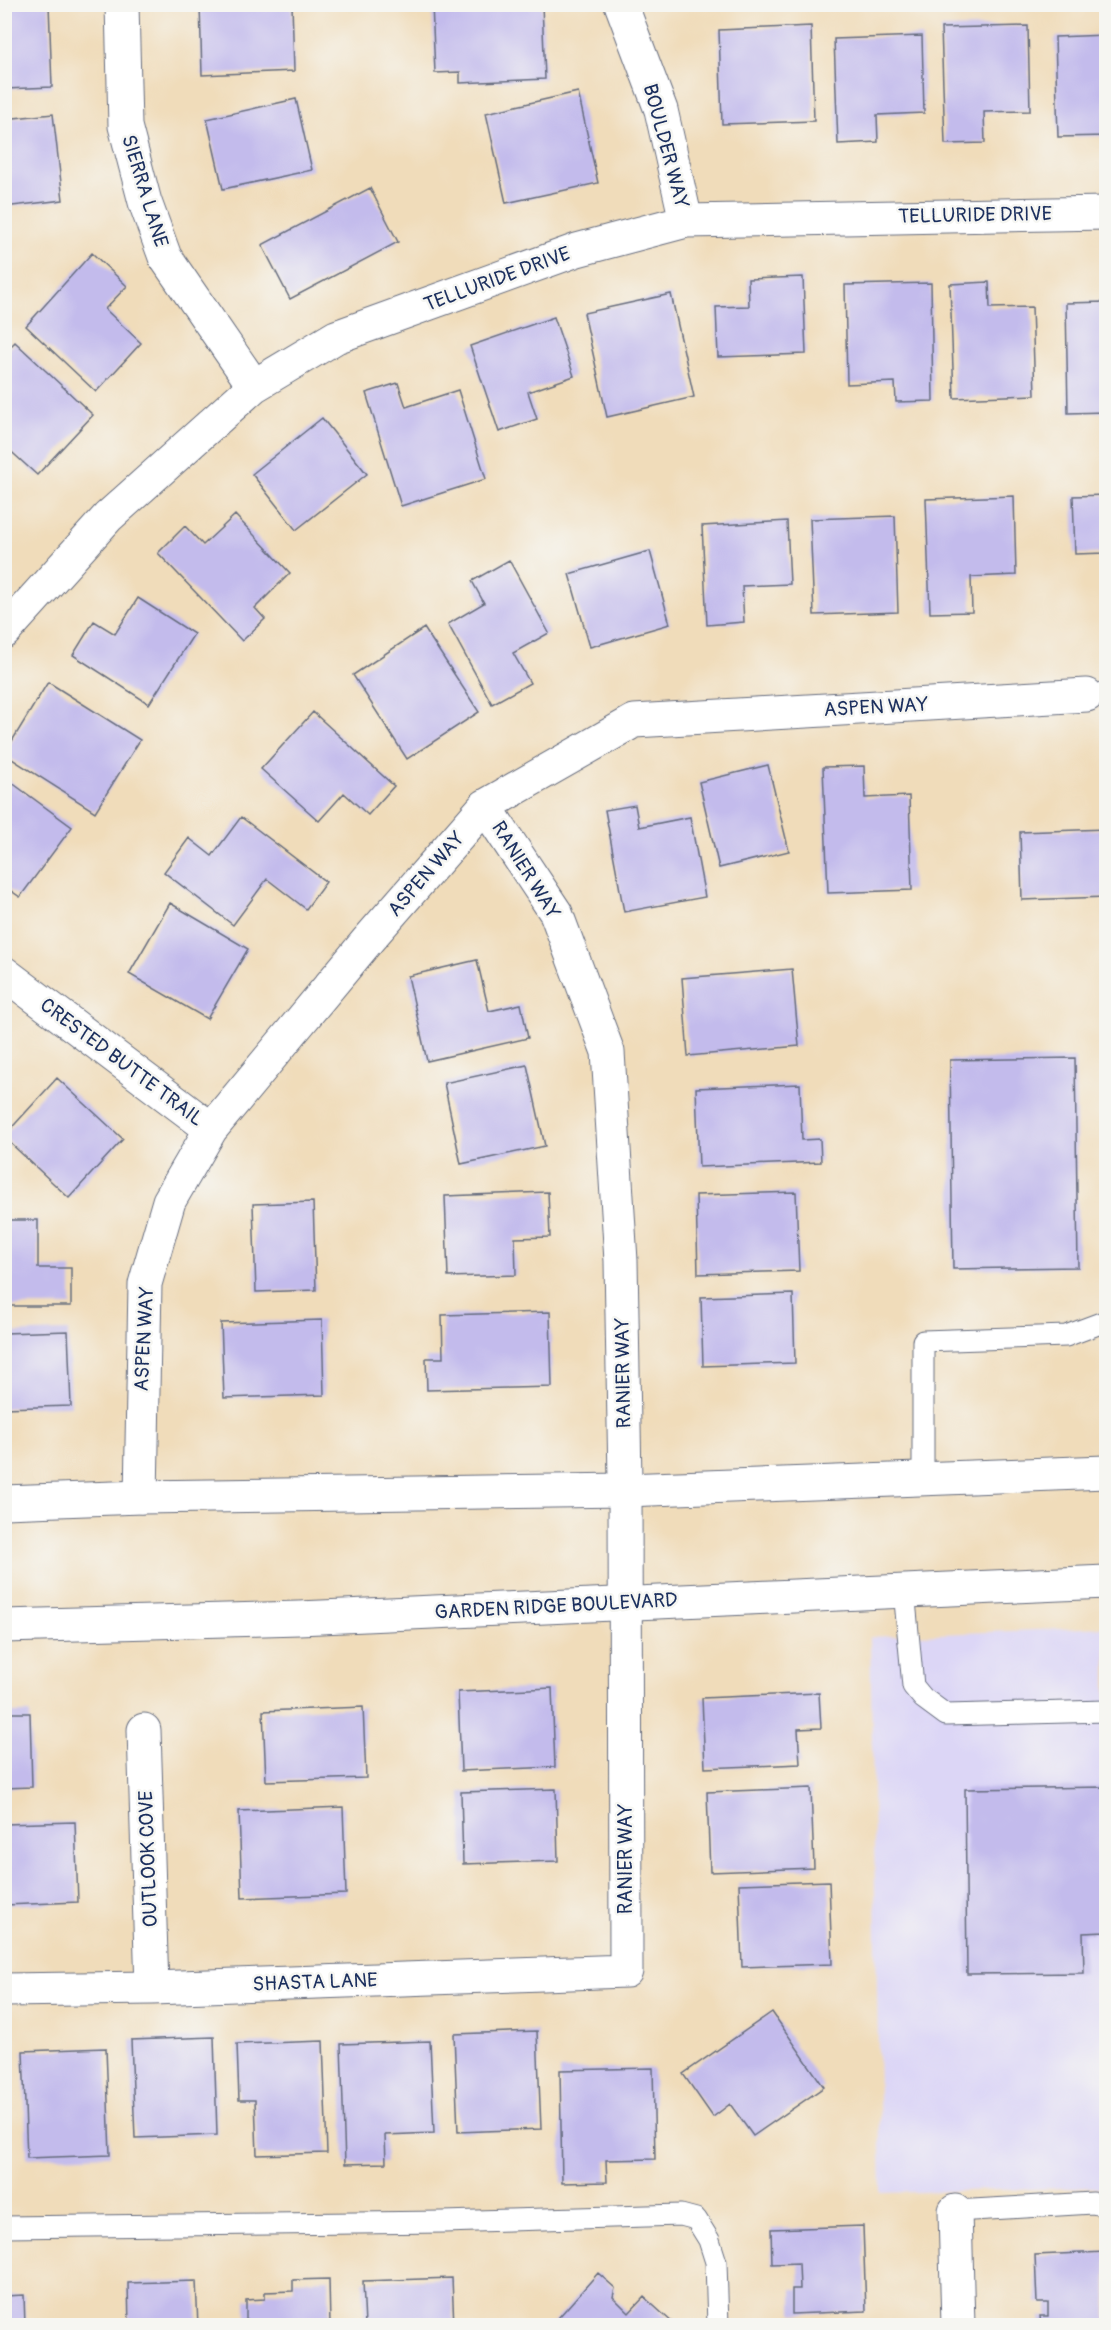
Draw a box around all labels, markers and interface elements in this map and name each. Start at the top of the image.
street label: BOULDER WAY [637,81,695,211]
street label: SIERRA LANE [116,132,174,250]
street label: TELLURIDE DRIVE [898,201,1052,229]
street label: TELLURIDE DRIVE [420,241,574,317]
street label: ASPEN WAY [823,692,929,722]
street label: RANIER WAY [486,817,566,924]
street label: ASPEN WAY [382,826,470,922]
street label: CRESTED BUTTE TRAIL [35,992,209,1132]
street label: ASPEN WAY [129,1286,159,1392]
street label: RANIER WAY [610,1317,636,1428]
street label: GARDEN RIDGE BOULEVARD [434,1587,678,1625]
street label: OUTLOOK COVE [133,1790,163,1928]
street label: RANIER WAY [613,1803,638,1914]
street label: SHASTA LANE [252,1967,378,1997]

